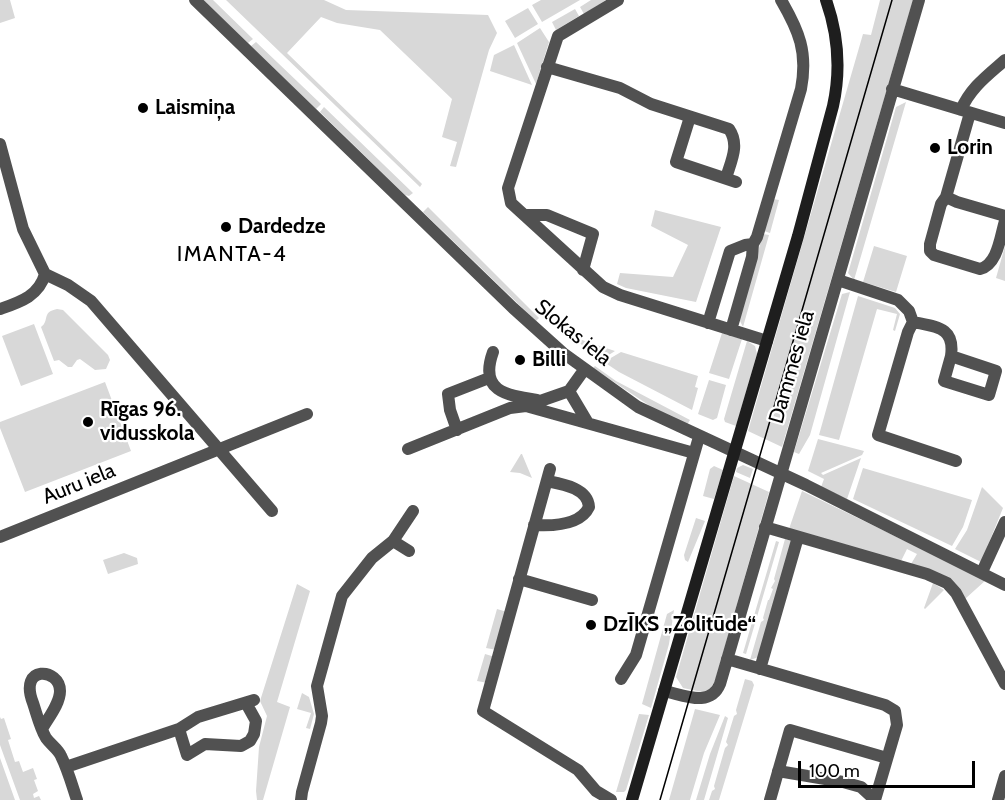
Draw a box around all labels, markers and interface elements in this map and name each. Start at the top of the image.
place label: Laismiņa [155,95,235,121]
marker: Laismiņa [136,101,150,115]
place label: Lorin [947,135,993,161]
marker: Lorin [928,141,942,155]
place label: Dardedze [238,214,326,240]
marker: Dardedze [219,220,233,234]
district label: IMANTA-4 [177,242,287,268]
street label: Slokas iela [529,294,617,372]
street label: Dammes iela [764,308,820,426]
place label: Billi [532,347,566,373]
marker: Billi [513,353,527,367]
place label: Rīgas 96. vidusskola [100,397,194,447]
marker: Rīgas 96. vidusskola [81,415,95,429]
street label: Auru iela [39,458,119,510]
place label: DzĪKS „Zolitūde“ [603,612,756,638]
marker: DzĪKS „Zolitūde“ [584,618,598,632]
scale bar [801,749,978,787]
text: 100 m [809,760,860,782]

